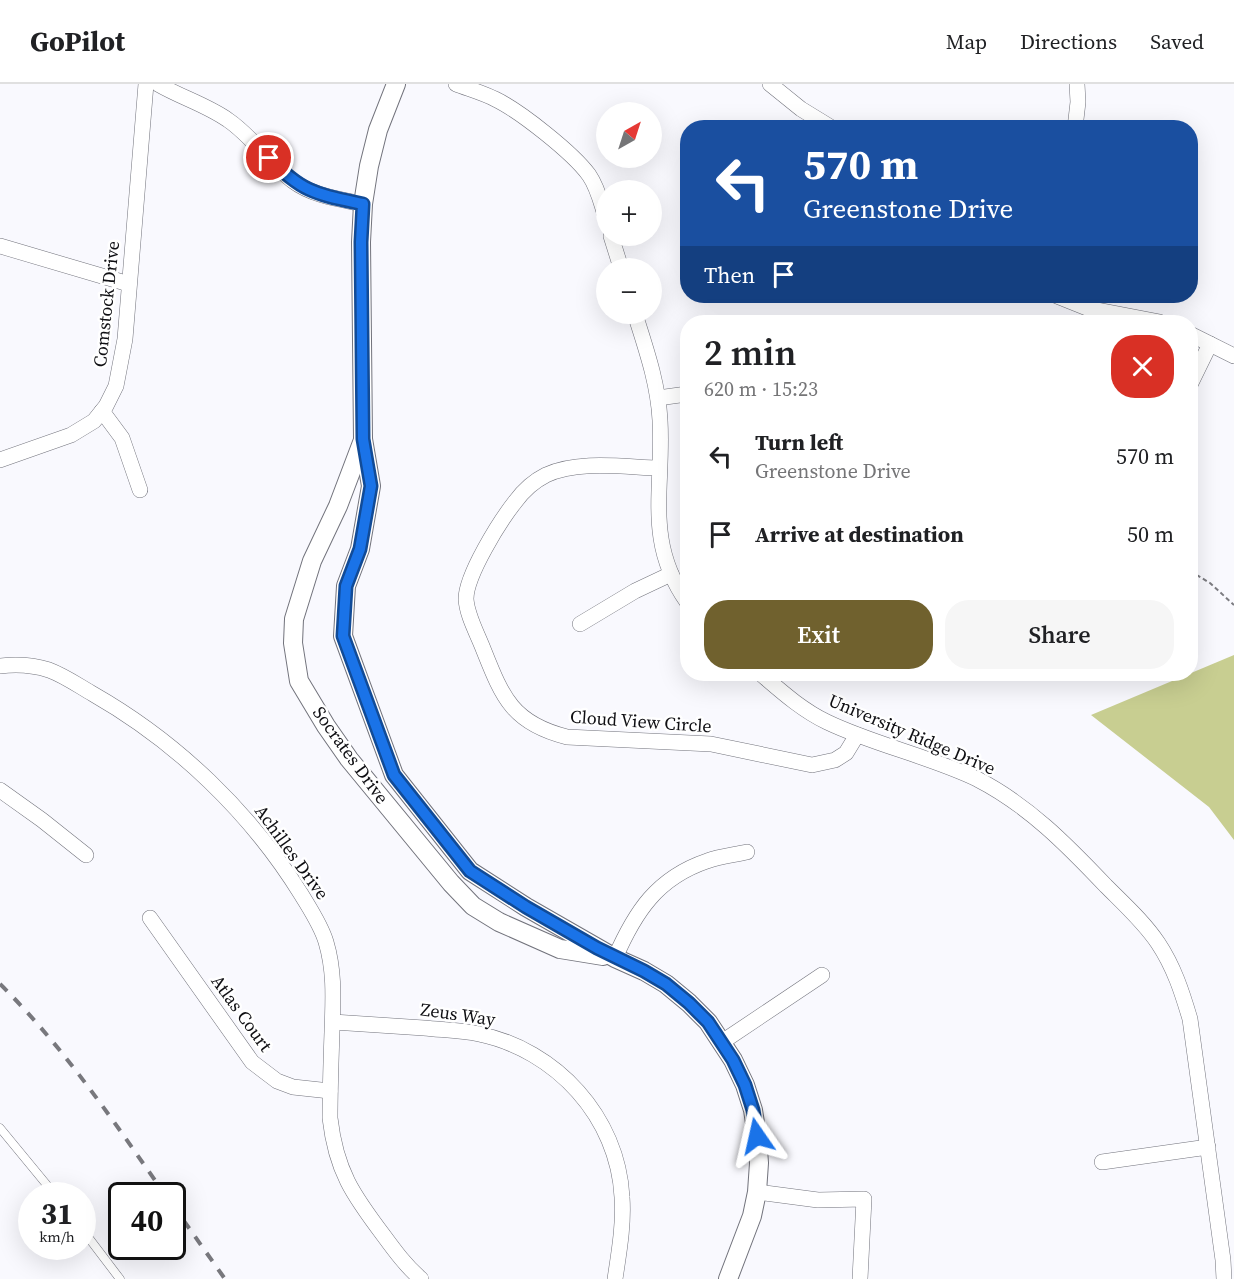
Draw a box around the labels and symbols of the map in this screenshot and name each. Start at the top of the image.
north arrow [596,102,662,168]
pin [243,132,294,183]
street label: Comstock Drive [87,240,125,368]
street label: University Ridge Drive [825,687,999,781]
street label: Socrates Drive [307,701,395,809]
street label: Cloud View Circle [569,704,713,738]
street label: Achilles Drive [249,799,335,905]
street label: Atlas Court [206,970,278,1057]
street label: Zeus Way [419,996,498,1032]
position arrow [725,1104,789,1168]
speed limit sign: 40 [108,1182,186,1260]

